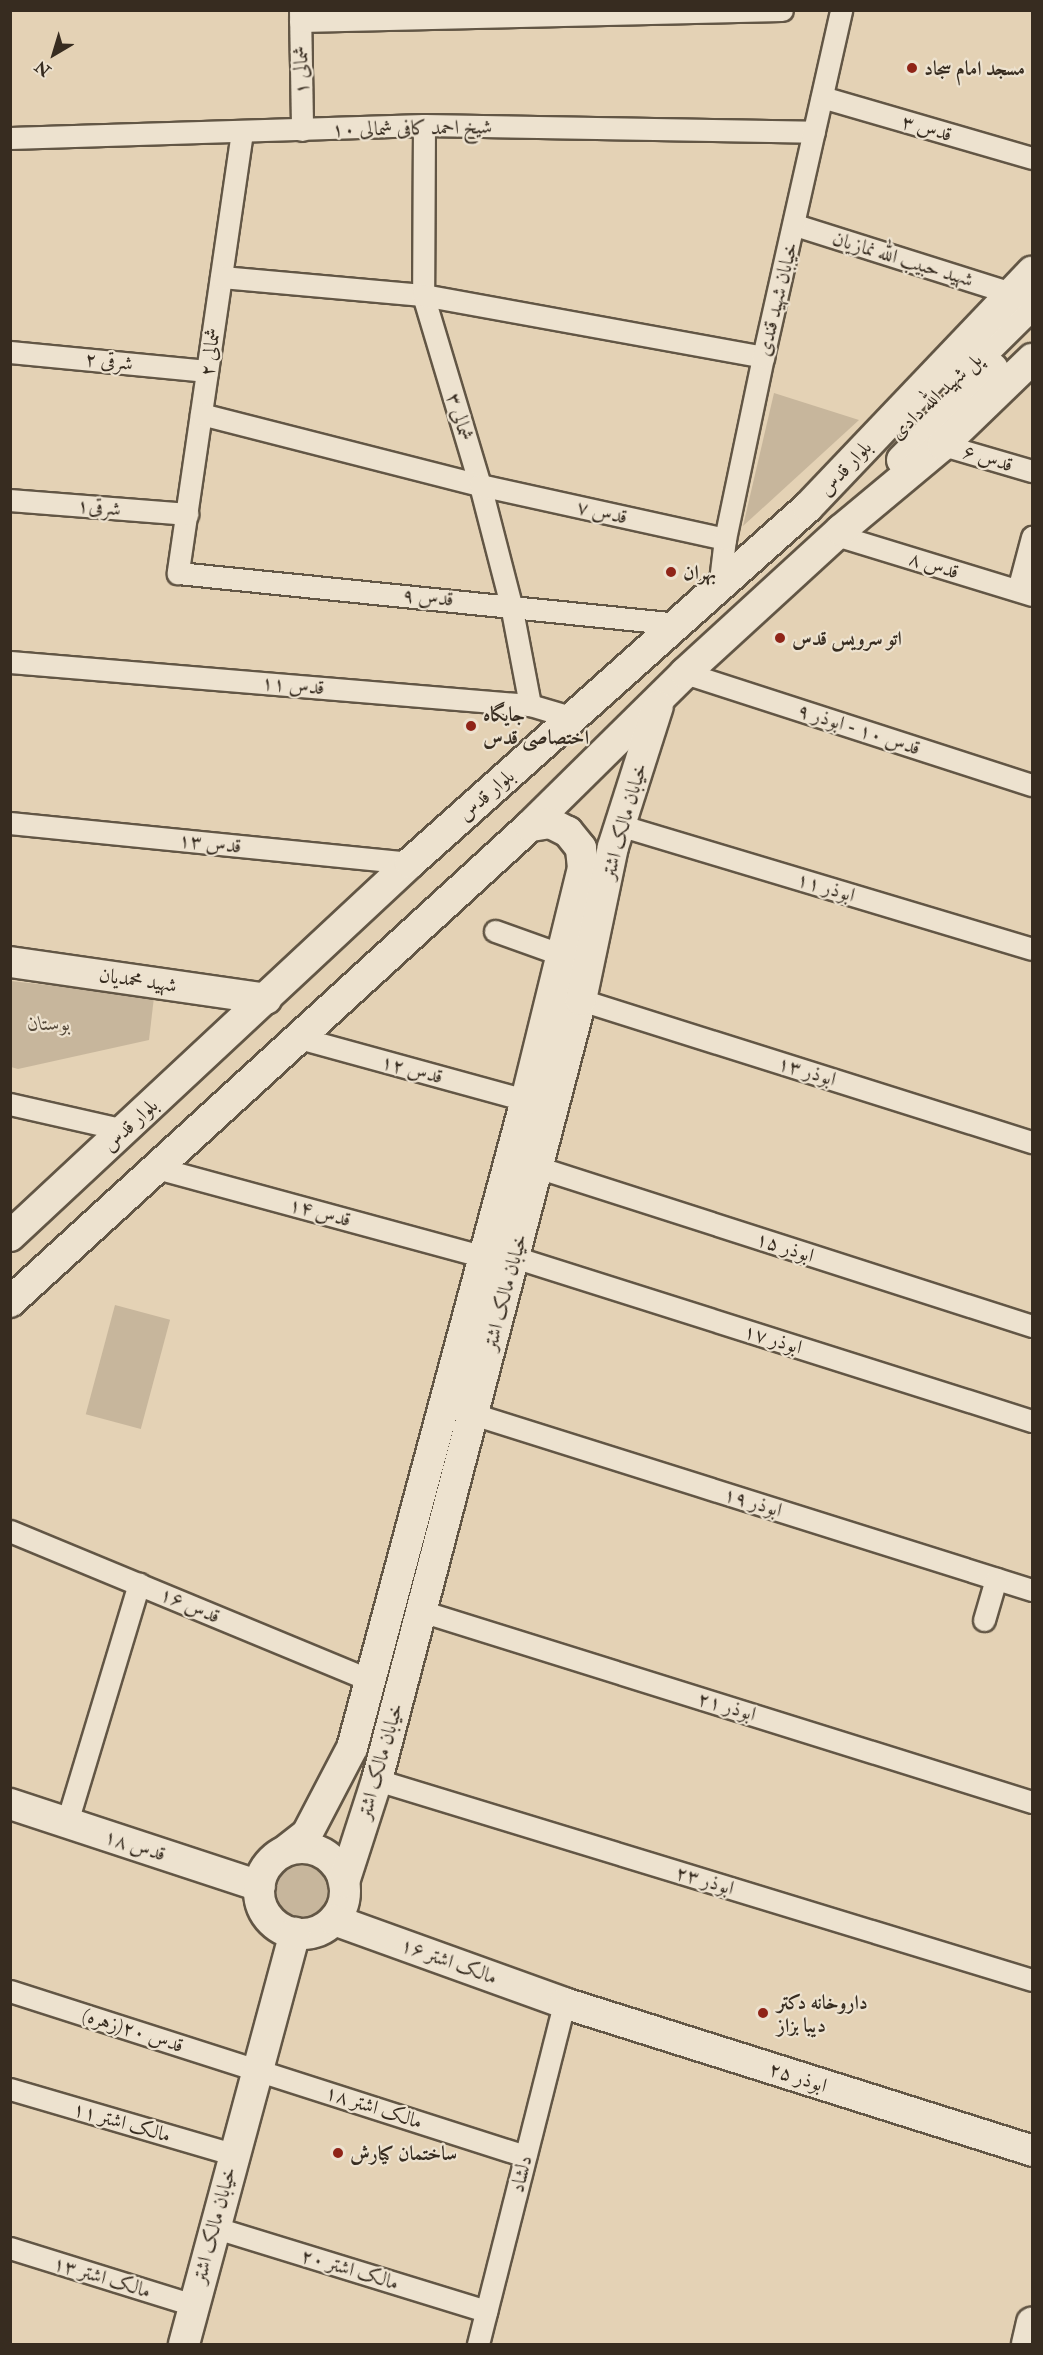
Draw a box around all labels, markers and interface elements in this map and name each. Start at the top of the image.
north arrow [24,24,84,84]
street label: ۱ شمالی [289,45,313,95]
text: N [31,56,55,80]
place label: مسجد امام سجاد [924,56,1025,80]
marker: مسجد امام سجاد [905,61,919,75]
street label: قدس ۳ [899,109,955,147]
street label: شیخ احمد کافی شمالی ۱۰ [332,115,492,141]
street label: شهید حبیب الله نمازیان [830,226,976,292]
street label: خیابان شهید قندی [751,240,803,358]
street label: شمالی ۲ [195,326,225,378]
street label: شرقی ۲ [84,347,134,375]
street label: پل شهید الله دادی [885,348,987,444]
street label: شمالی ۳ [441,390,479,444]
street label: بلوار قدس [813,435,877,501]
street label: قدس ۶ [960,439,1016,477]
street label: شرقی۱ [76,493,122,521]
street label: قدس ۷ [575,495,629,529]
street label: قدس ۸ [906,546,962,584]
place label: بهران [683,560,716,584]
marker: بهران [664,565,678,579]
street label: قدس ۹ [402,583,454,611]
place label: اتو سرویس قدس [792,626,902,650]
marker: اتو سرویس قدس [773,631,787,645]
street label: قدس ۱۱ [261,670,325,700]
street label: قدس ۱۰ - ابوذر ۹ [795,698,923,760]
place label: جایگاه اختصاصی قدس [483,702,589,749]
marker: جایگاه اختصاصی قدس [464,719,478,733]
street label: خیابان مالک اشتر [596,760,652,882]
street label: بلوار قدس [453,764,519,826]
street label: قدس ۱۳ [178,828,242,858]
street label: ابوذر ۱۱ [794,867,858,907]
street label: شهید محمدیان [97,963,179,997]
park label: بوستان [28,1011,70,1035]
street label: قدس ۱۲ [379,1049,445,1089]
street label: ابوذر ۱۳ [775,1051,839,1091]
street label: بلوار قدس [97,1093,163,1157]
street label: قدس ۱۴ [287,1192,353,1232]
street label: ابوذر ۱۵ [753,1226,817,1268]
street label: خیابان مالک اشتر [478,1231,532,1353]
street label: ابوذر ۱۷ [741,1319,805,1359]
street label: ابوذر ۱۹ [721,1482,785,1522]
street label: قدس ۱۶ [156,1582,224,1628]
street label: ابوذر ۲۱ [695,1686,759,1726]
street label: خیابان مالک اشتر [352,1700,408,1822]
street label: قدس ۱۸ [101,1824,169,1866]
street label: ابوذر ۲۳ [673,1860,737,1900]
street label: مالک اشتر ۱۶ [398,1933,500,1989]
place label: داروخانه دکتر دیبا بزاز [777,1990,868,2037]
street label: قدس ۲۰(زهره) [79,2002,187,2058]
marker: داروخانه دکتر دیبا بزاز [754,2004,772,2022]
street label: ابوذر ۲۵ [766,2056,830,2098]
street label: مالک اشتر ۱۸ [322,2080,426,2134]
street label: مالک اشتر ۱۱ [70,2097,174,2147]
place label: ساختمان کیارش [350,2141,457,2165]
marker: ساختمان کیارش [331,2146,345,2160]
street label: دلشاد [505,2153,537,2195]
street label: خیابان مالک اشتر [187,2164,241,2286]
street label: مالک اشتر ۲۰ [298,2243,402,2295]
street label: مالک اشتر ۱۳ [50,2251,154,2303]

